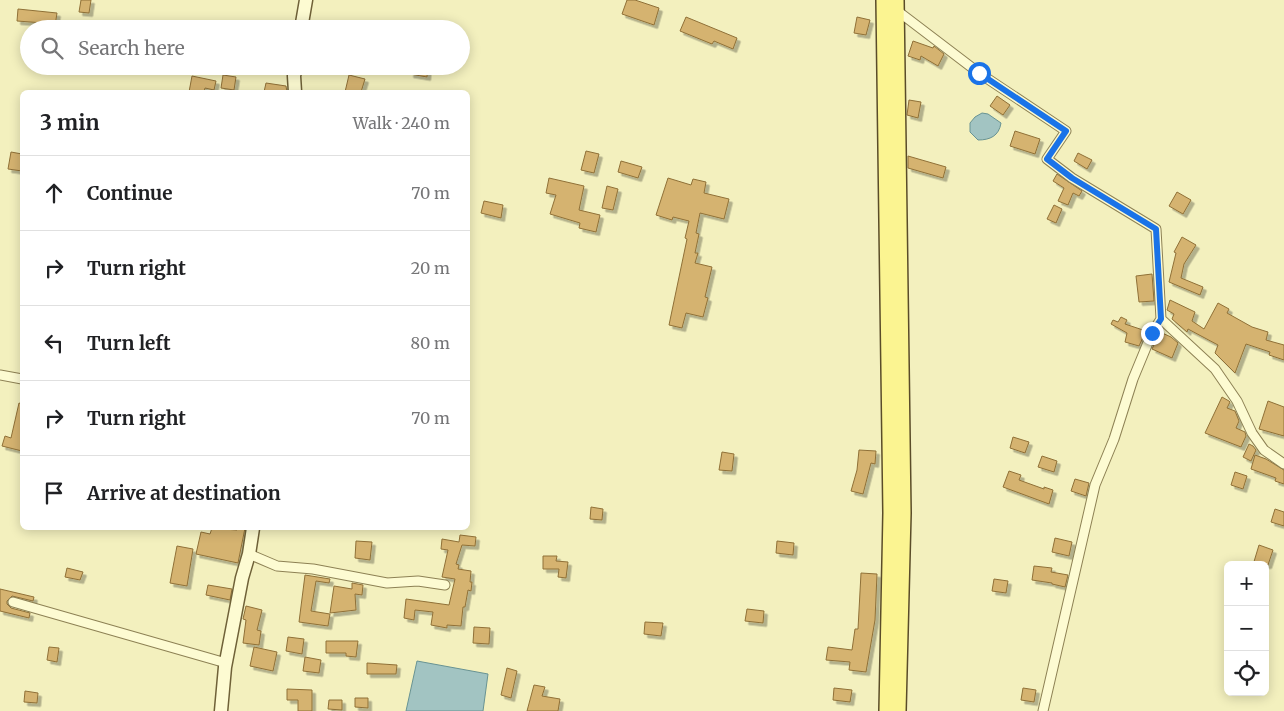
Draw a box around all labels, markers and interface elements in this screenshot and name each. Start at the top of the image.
search box [20,20,470,75]
icon: search [38,34,66,62]
text: Search here [78,36,185,60]
route start [968,62,991,85]
text: 3 min [40,109,99,136]
text: Walk · 240 m [353,113,450,133]
icon: ahead [40,179,68,207]
text: Continue [87,181,173,205]
text: 70 m [411,183,450,203]
icon: right [40,254,68,282]
text: Turn right [87,256,186,280]
text: 20 m [411,258,450,278]
route end [1141,322,1164,345]
icon: left [40,329,68,357]
text: Turn left [87,331,171,355]
text: 80 m [411,333,450,353]
icon: right [40,404,68,432]
text: Turn right [87,406,186,430]
text: 70 m [411,408,450,428]
icon: arrive [40,479,68,507]
text: Arrive at destination [87,481,281,505]
map controls [1224,561,1269,696]
button: + [1224,561,1269,606]
button: − [1224,606,1269,651]
button: locate [1224,651,1269,696]

